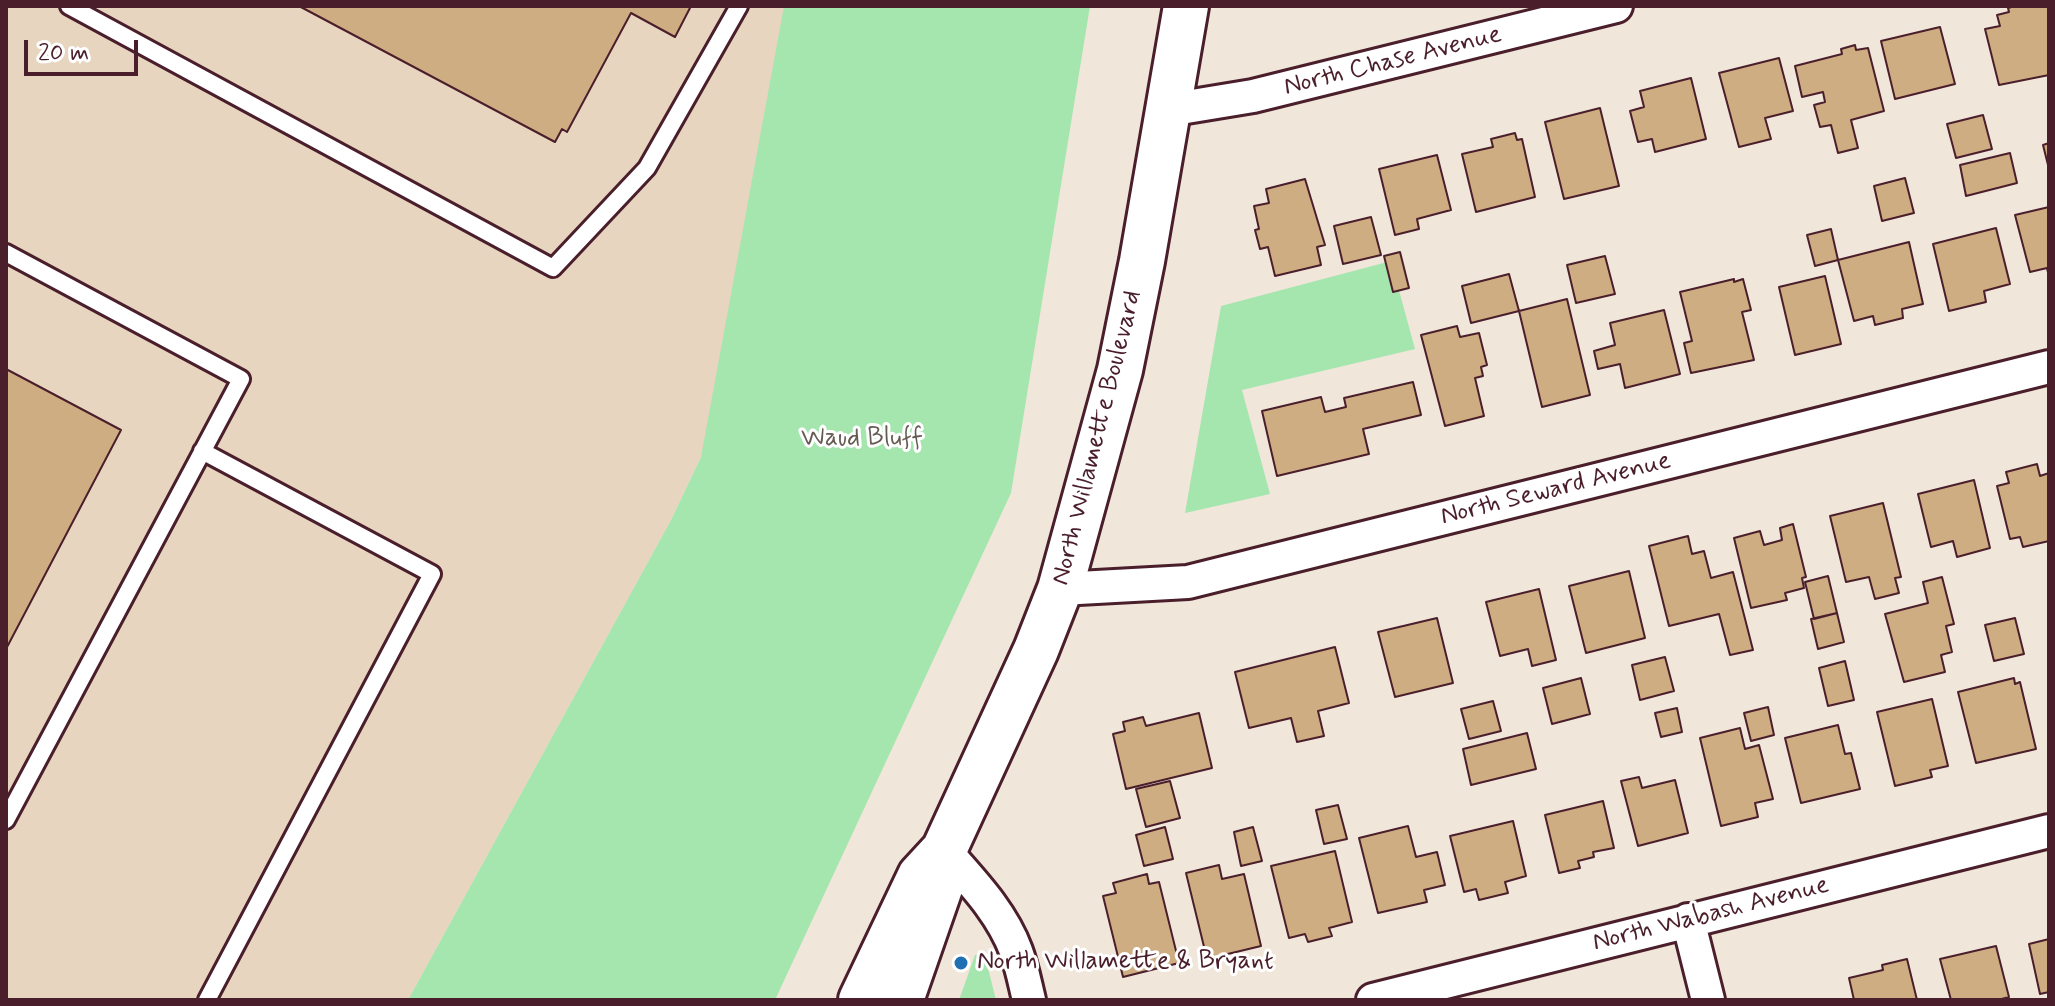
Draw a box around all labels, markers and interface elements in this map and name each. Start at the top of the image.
street label: North Chase Avenue [1281,20,1505,104]
scale bar [28,24,142,74]
text: 20 m [38,38,89,69]
street label: North Willamette Boulevard [1046,287,1150,589]
park label: Waud Bluff [801,424,923,456]
street label: North Seward Avenue [1438,446,1674,534]
street label: North Wabash Avenue [1590,871,1832,959]
place label: North Willamette & Bryant [977,947,1274,979]
marker: North Willamette & Bryant [952,954,970,972]

